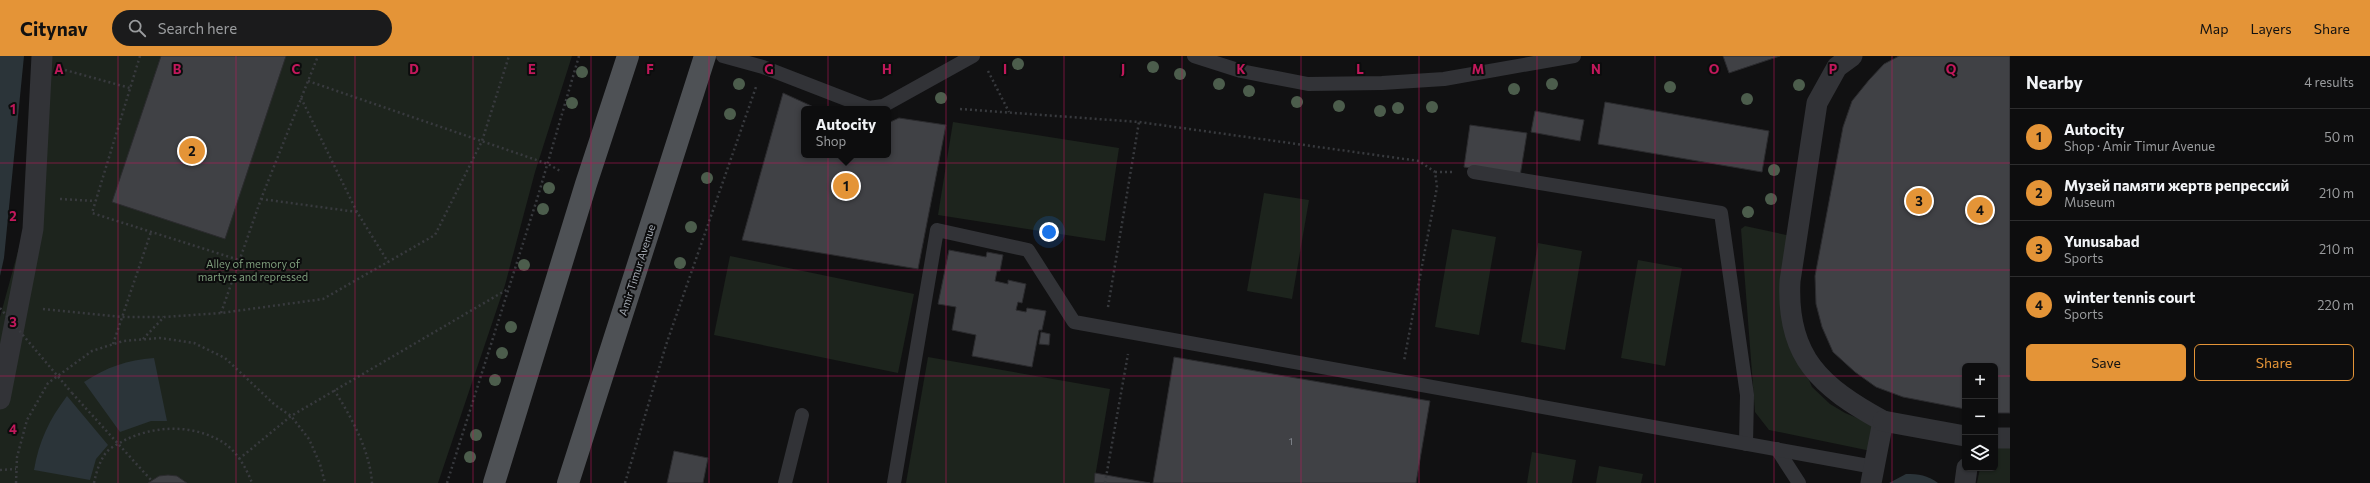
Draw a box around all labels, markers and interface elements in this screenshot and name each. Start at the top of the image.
search box [112,10,392,46]
text: Citynav [20,17,88,40]
icon: search [126,17,148,39]
text: Search here [158,19,237,37]
text: Map [2200,20,2228,37]
text: Layers [2250,20,2292,37]
text: Share [2314,20,2350,37]
text: A [54,61,64,77]
text: B [173,61,182,77]
text: C [292,61,301,77]
text: D [409,61,419,77]
text: E [528,61,536,77]
text: F [646,61,654,77]
text: G [764,61,774,77]
text: H [882,61,892,77]
text: I [1003,61,1007,77]
text: J [1121,61,1125,77]
text: K [1236,61,1246,77]
text: L [1356,61,1364,77]
text: M [1472,61,1484,77]
text: N [1591,61,1601,77]
text: O [1709,61,1720,77]
text: P [1829,61,1838,77]
text: Q [1946,61,1957,77]
text: Nearby [2026,72,2083,93]
text: 4 results [2304,74,2354,90]
text: 1 [10,101,16,117]
popup [801,106,891,158]
text: Autocity [816,115,876,133]
text: Autocity [2064,120,2124,138]
text: 1 [2036,129,2042,145]
text: 50 m [2324,129,2354,145]
text: Shop [816,133,846,149]
pin: 2 [179,136,205,166]
text: Shop · Amir Timur Avenue [2064,138,2215,154]
pin: 1 [833,171,859,201]
text: Музей памяти жертв репрессий [2064,176,2289,194]
text: 2 [2035,185,2043,201]
text: 210 m [2319,185,2354,201]
pin: 3 [1906,186,1932,216]
text: Museum [2064,194,2115,210]
pin: 4 [1967,195,1993,225]
text: 2 [9,208,17,224]
street label: Amir Timur Avenue [616,222,657,317]
your location [1039,222,1059,242]
text: Yunusabad [2064,232,2139,250]
text: 3 [2035,241,2043,257]
text: 210 m [2319,241,2354,257]
text: Sports [2064,250,2104,266]
park label: Alley of memory of martyrs and repressed [198,257,308,283]
text: winter tennis court [2064,288,2195,306]
text: 4 [2035,297,2043,313]
text: 220 m [2317,297,2354,313]
text: Sports [2064,306,2104,322]
text: 3 [9,314,17,330]
button: Save [2026,344,2186,381]
button: Share [2194,344,2354,381]
map controls [1962,363,1998,471]
button: + [1962,363,1998,399]
button: − [1962,399,1998,435]
text: 4 [9,421,17,437]
button: layers [1962,435,1998,471]
house number: 1 [1289,436,1293,447]

